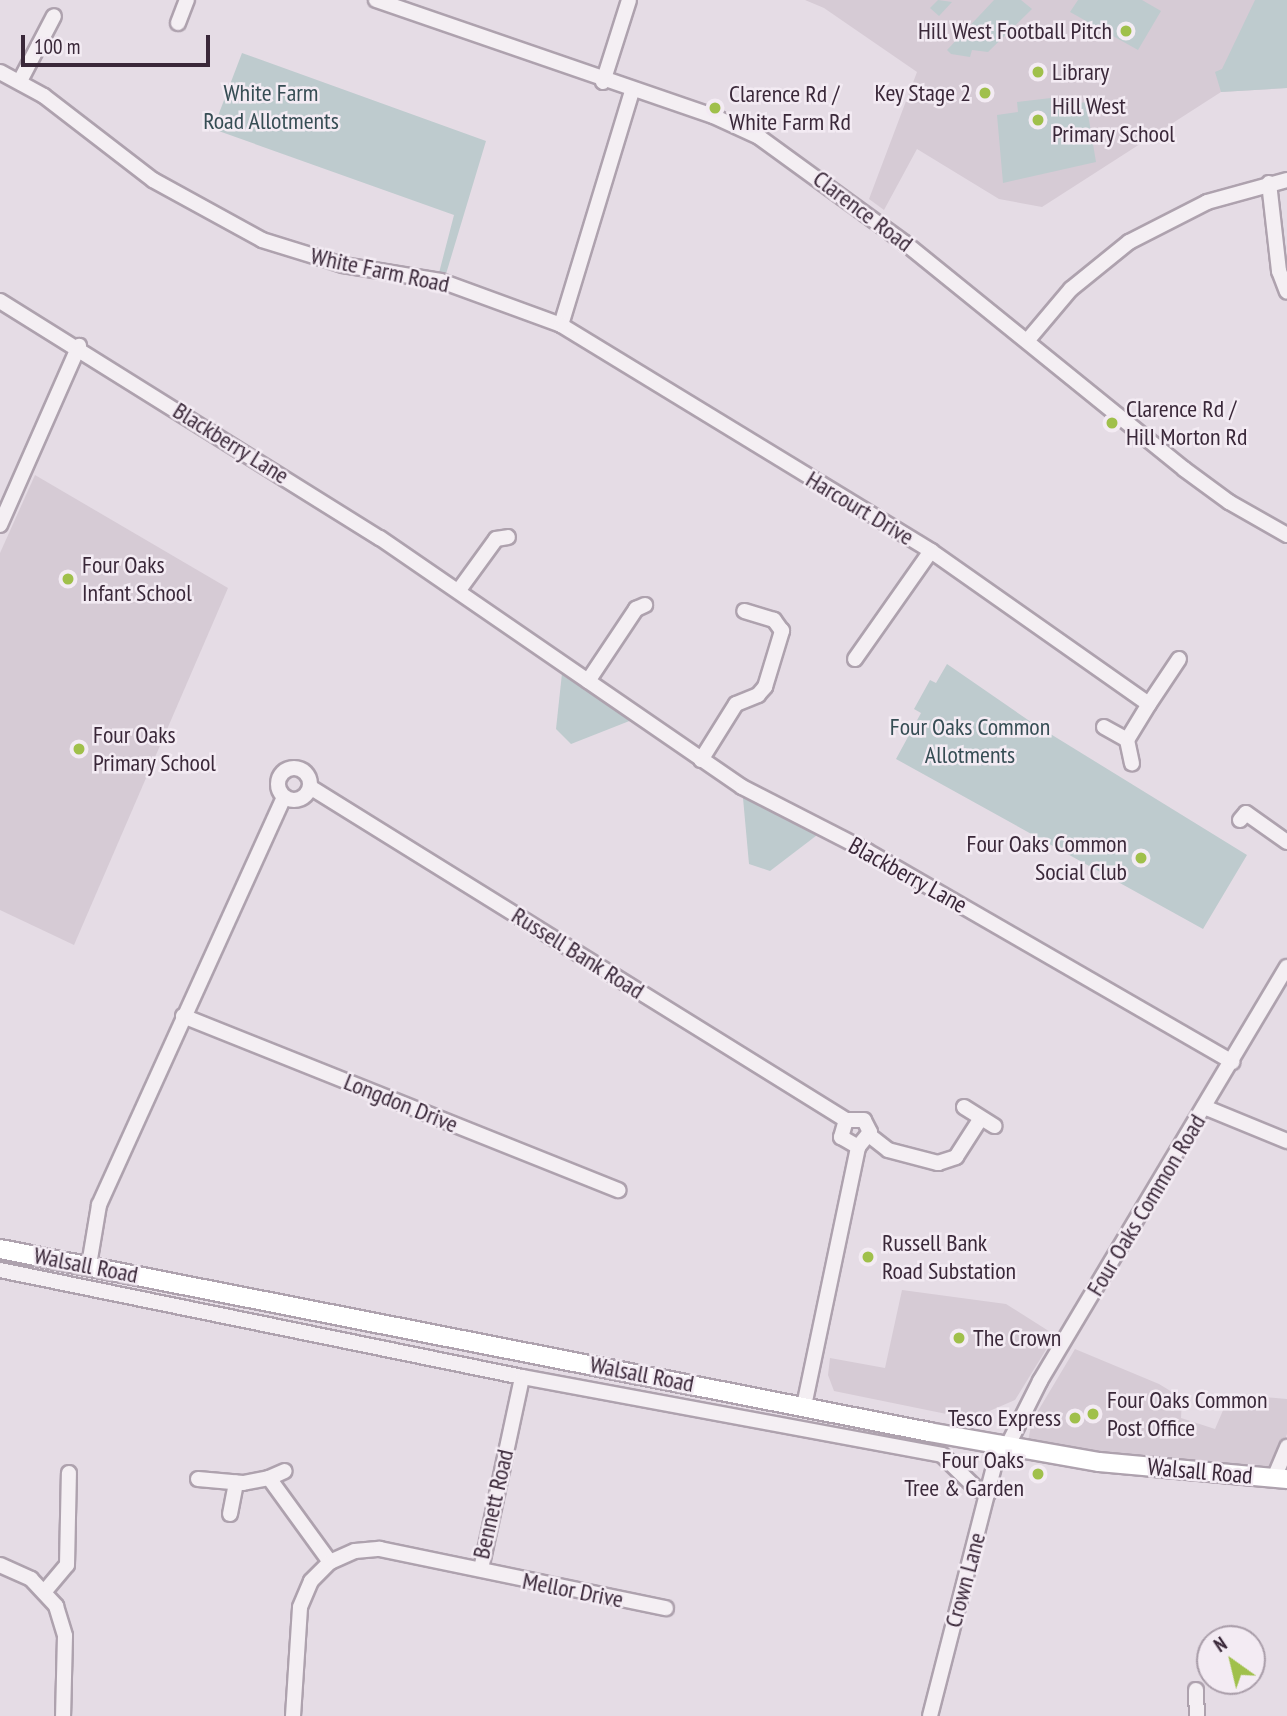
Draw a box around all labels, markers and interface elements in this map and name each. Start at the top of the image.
place label: Hill West Football Pitch [918,17,1112,45]
scale bar [24,21,214,65]
marker: Hill West Football Pitch [1118,23,1134,39]
text: 100 m [34,33,80,60]
place label: Library [1052,58,1109,86]
marker: Library [1030,64,1046,80]
park label: White Farm Road Allotments [203,79,339,135]
place label: Key Stage 2 [874,79,971,107]
place label: Clarence Rd / White Farm Rd [729,80,851,136]
marker: Key Stage 2 [977,85,993,101]
place label: Hill West Primary School [1052,92,1176,148]
marker: Clarence Rd / White Farm Rd [707,100,723,116]
marker: Hill West Primary School [1030,112,1046,128]
street label: Clarence Road [807,164,919,258]
street label: White Farm Road [308,241,452,299]
place label: Clarence Rd / Hill Morton Rd [1126,395,1247,451]
street label: Blackberry Lane [168,396,294,490]
marker: Clarence Rd / Hill Morton Rd [1104,415,1120,431]
street label: Harcourt Drive [801,465,919,551]
place label: Four Oaks Infant School [82,551,192,607]
marker: Four Oaks Infant School [60,571,76,587]
park label: Four Oaks Common Allotments [890,713,1050,769]
place label: Four Oaks Primary School [93,721,217,777]
marker: Four Oaks Primary School [71,741,87,757]
place label: Four Oaks Common Social Club [967,830,1127,886]
street label: Blackberry Lane [843,831,973,919]
marker: Four Oaks Common Social Club [1133,850,1149,866]
street label: Russell Bank Road [506,901,650,1005]
street label: Longdon Drive [340,1067,462,1139]
street label: Four Oaks Common Road [1080,1109,1212,1301]
place label: Russell Bank Road Substation [882,1229,1016,1285]
street label: Walsall Road [32,1241,140,1289]
marker: Russell Bank Road Substation [860,1249,876,1265]
place label: The Crown [973,1324,1061,1352]
marker: The Crown [951,1330,967,1346]
street label: Walsall Road [588,1350,696,1398]
place label: Four Oaks Common Post Office [1107,1386,1267,1442]
place label: Tesco Express [948,1404,1061,1432]
marker: Four Oaks Common Post Office [1085,1406,1101,1422]
marker: Tesco Express [1067,1410,1083,1426]
street label: Bennett Road [466,1446,520,1562]
place label: Four Oaks Tree & Garden [904,1446,1024,1502]
street label: Walsall Road [1146,1452,1254,1490]
marker: Four Oaks Tree & Garden [1030,1466,1046,1482]
street label: Crown Lane [939,1529,991,1631]
street label: Mellor Drive [520,1566,626,1614]
north arrow [1196,1625,1266,1695]
text: N [1209,1631,1231,1657]

